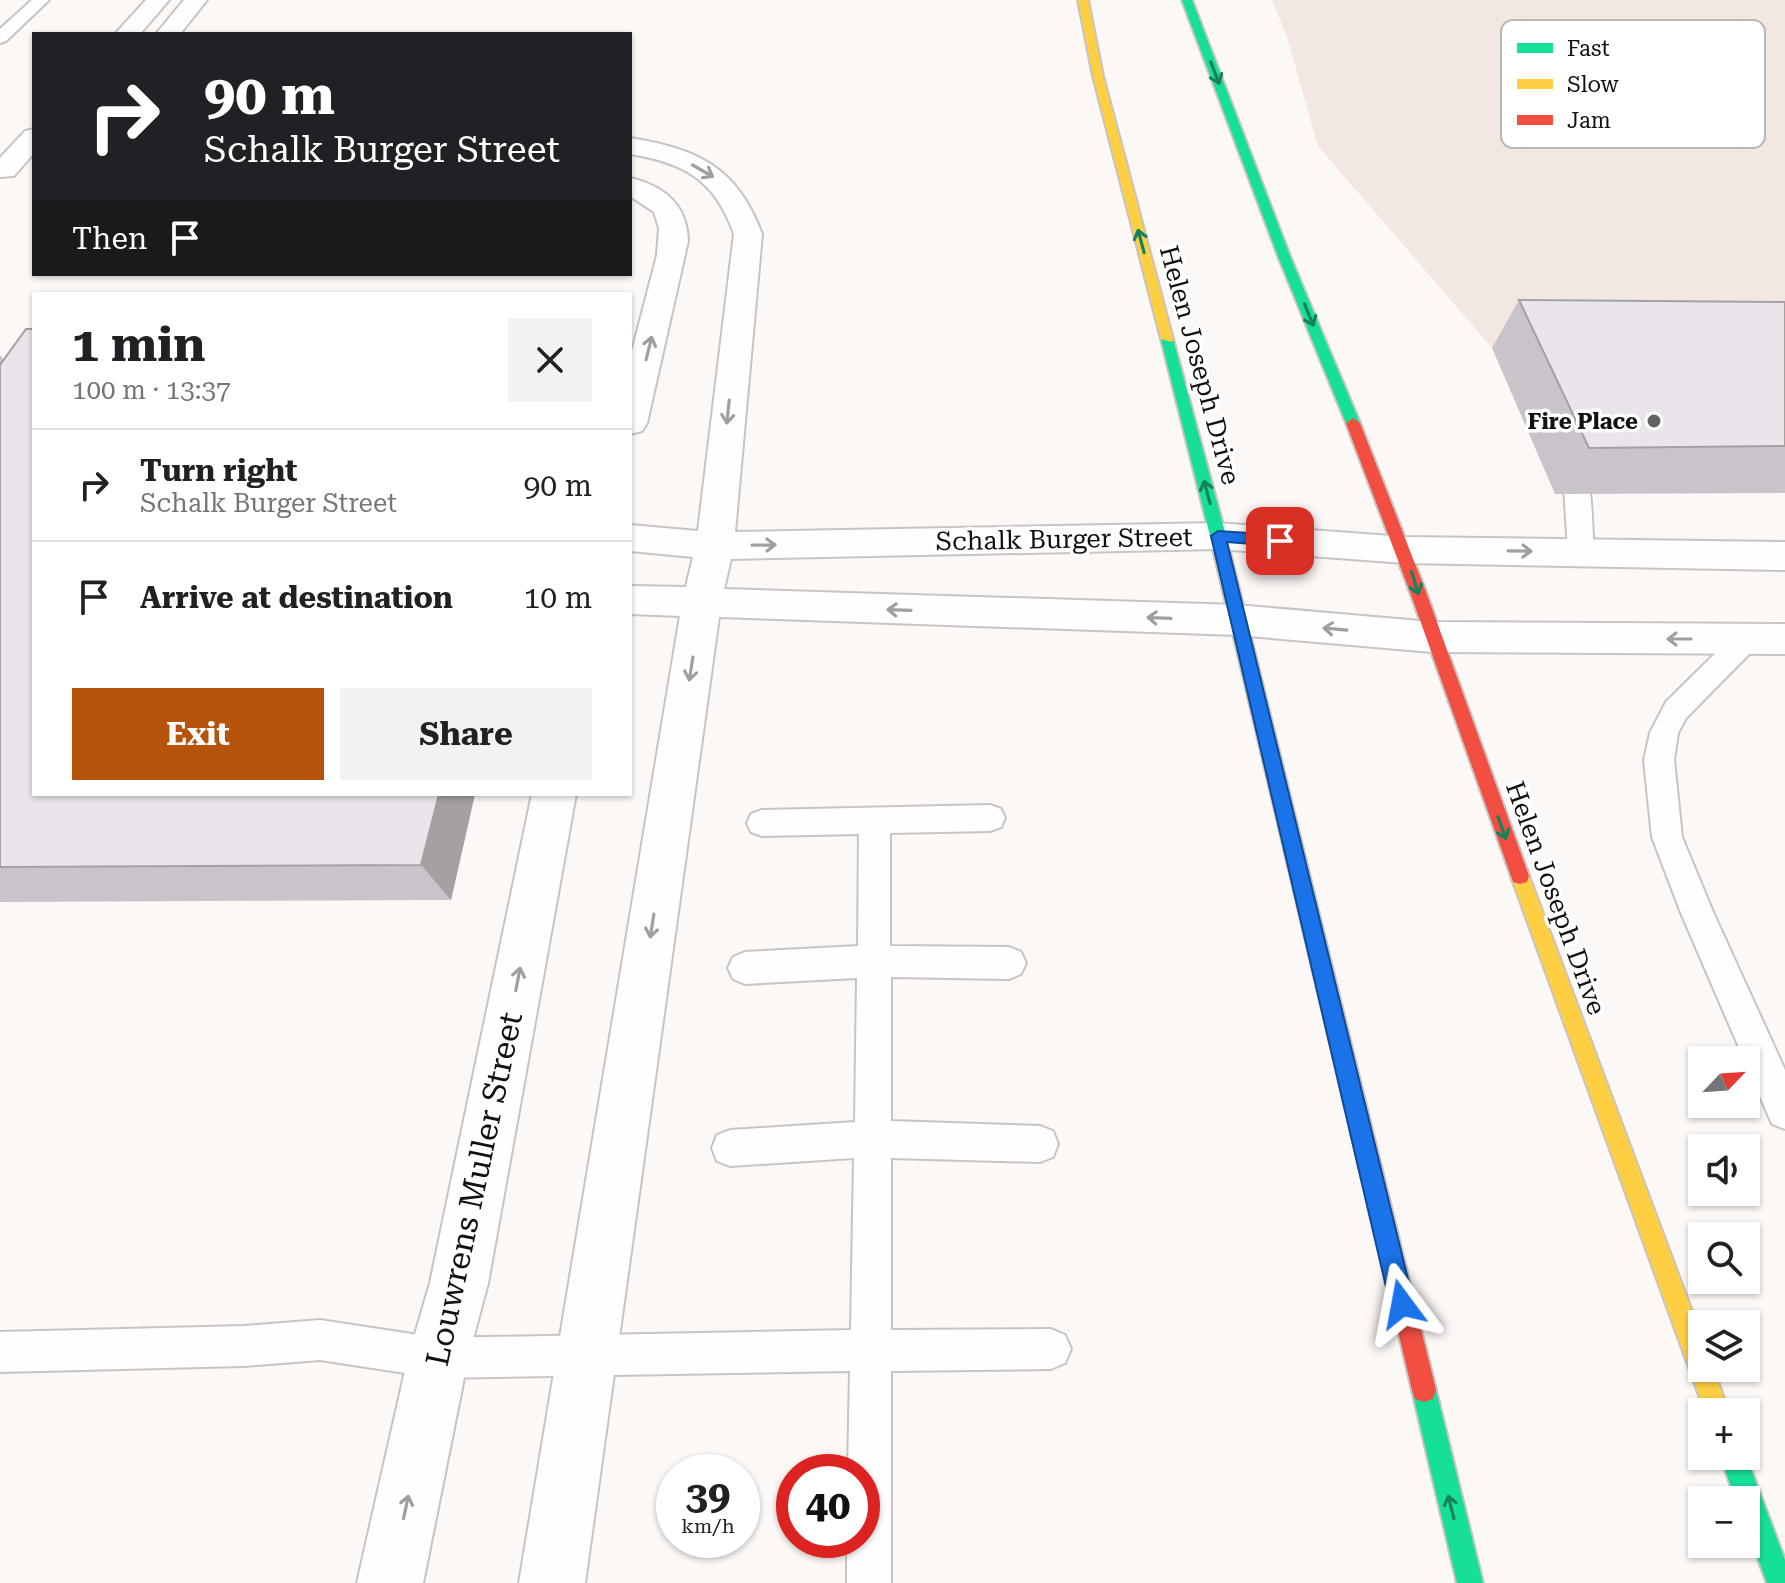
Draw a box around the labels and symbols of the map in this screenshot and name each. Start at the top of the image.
legend [1501,20,1765,148]
text: Fast [1567,36,1610,61]
one-way arrow [1209,60,1224,84]
text: Slow [1567,72,1620,97]
text: Jam [1567,108,1611,133]
one-way arrow [691,163,714,179]
one-way arrow [1133,228,1148,254]
street label: Helen Joseph Drive [1154,242,1246,488]
one-way arrow [1302,302,1317,327]
one-way arrow [642,335,657,361]
one-way arrow [721,398,736,425]
place label: Fire Place [1528,409,1638,434]
marker: Fire Place [1645,412,1663,430]
one-way arrow [1198,480,1213,506]
pin [1246,507,1314,575]
street label: Schalk Burger Street [935,522,1193,556]
one-way arrow [750,537,777,553]
one-way arrow [1506,543,1533,559]
one-way arrow [1408,569,1423,595]
one-way arrow [886,602,913,618]
one-way arrow [1146,610,1173,626]
one-way arrow [1322,621,1349,636]
one-way arrow [1666,631,1693,647]
one-way arrow [683,656,698,681]
street label: Helen Joseph Drive [1500,777,1612,1019]
one-way arrow [1496,815,1510,839]
one-way arrow [644,913,659,938]
one-way arrow [511,966,526,992]
street label: Louwrens Muller Street [418,1008,530,1370]
north arrow [1688,1046,1760,1118]
position arrow [1360,1262,1444,1346]
speed limit sign: 40 [776,1454,880,1558]
one-way arrow [399,1494,414,1520]
one-way arrow [1443,1495,1458,1521]

